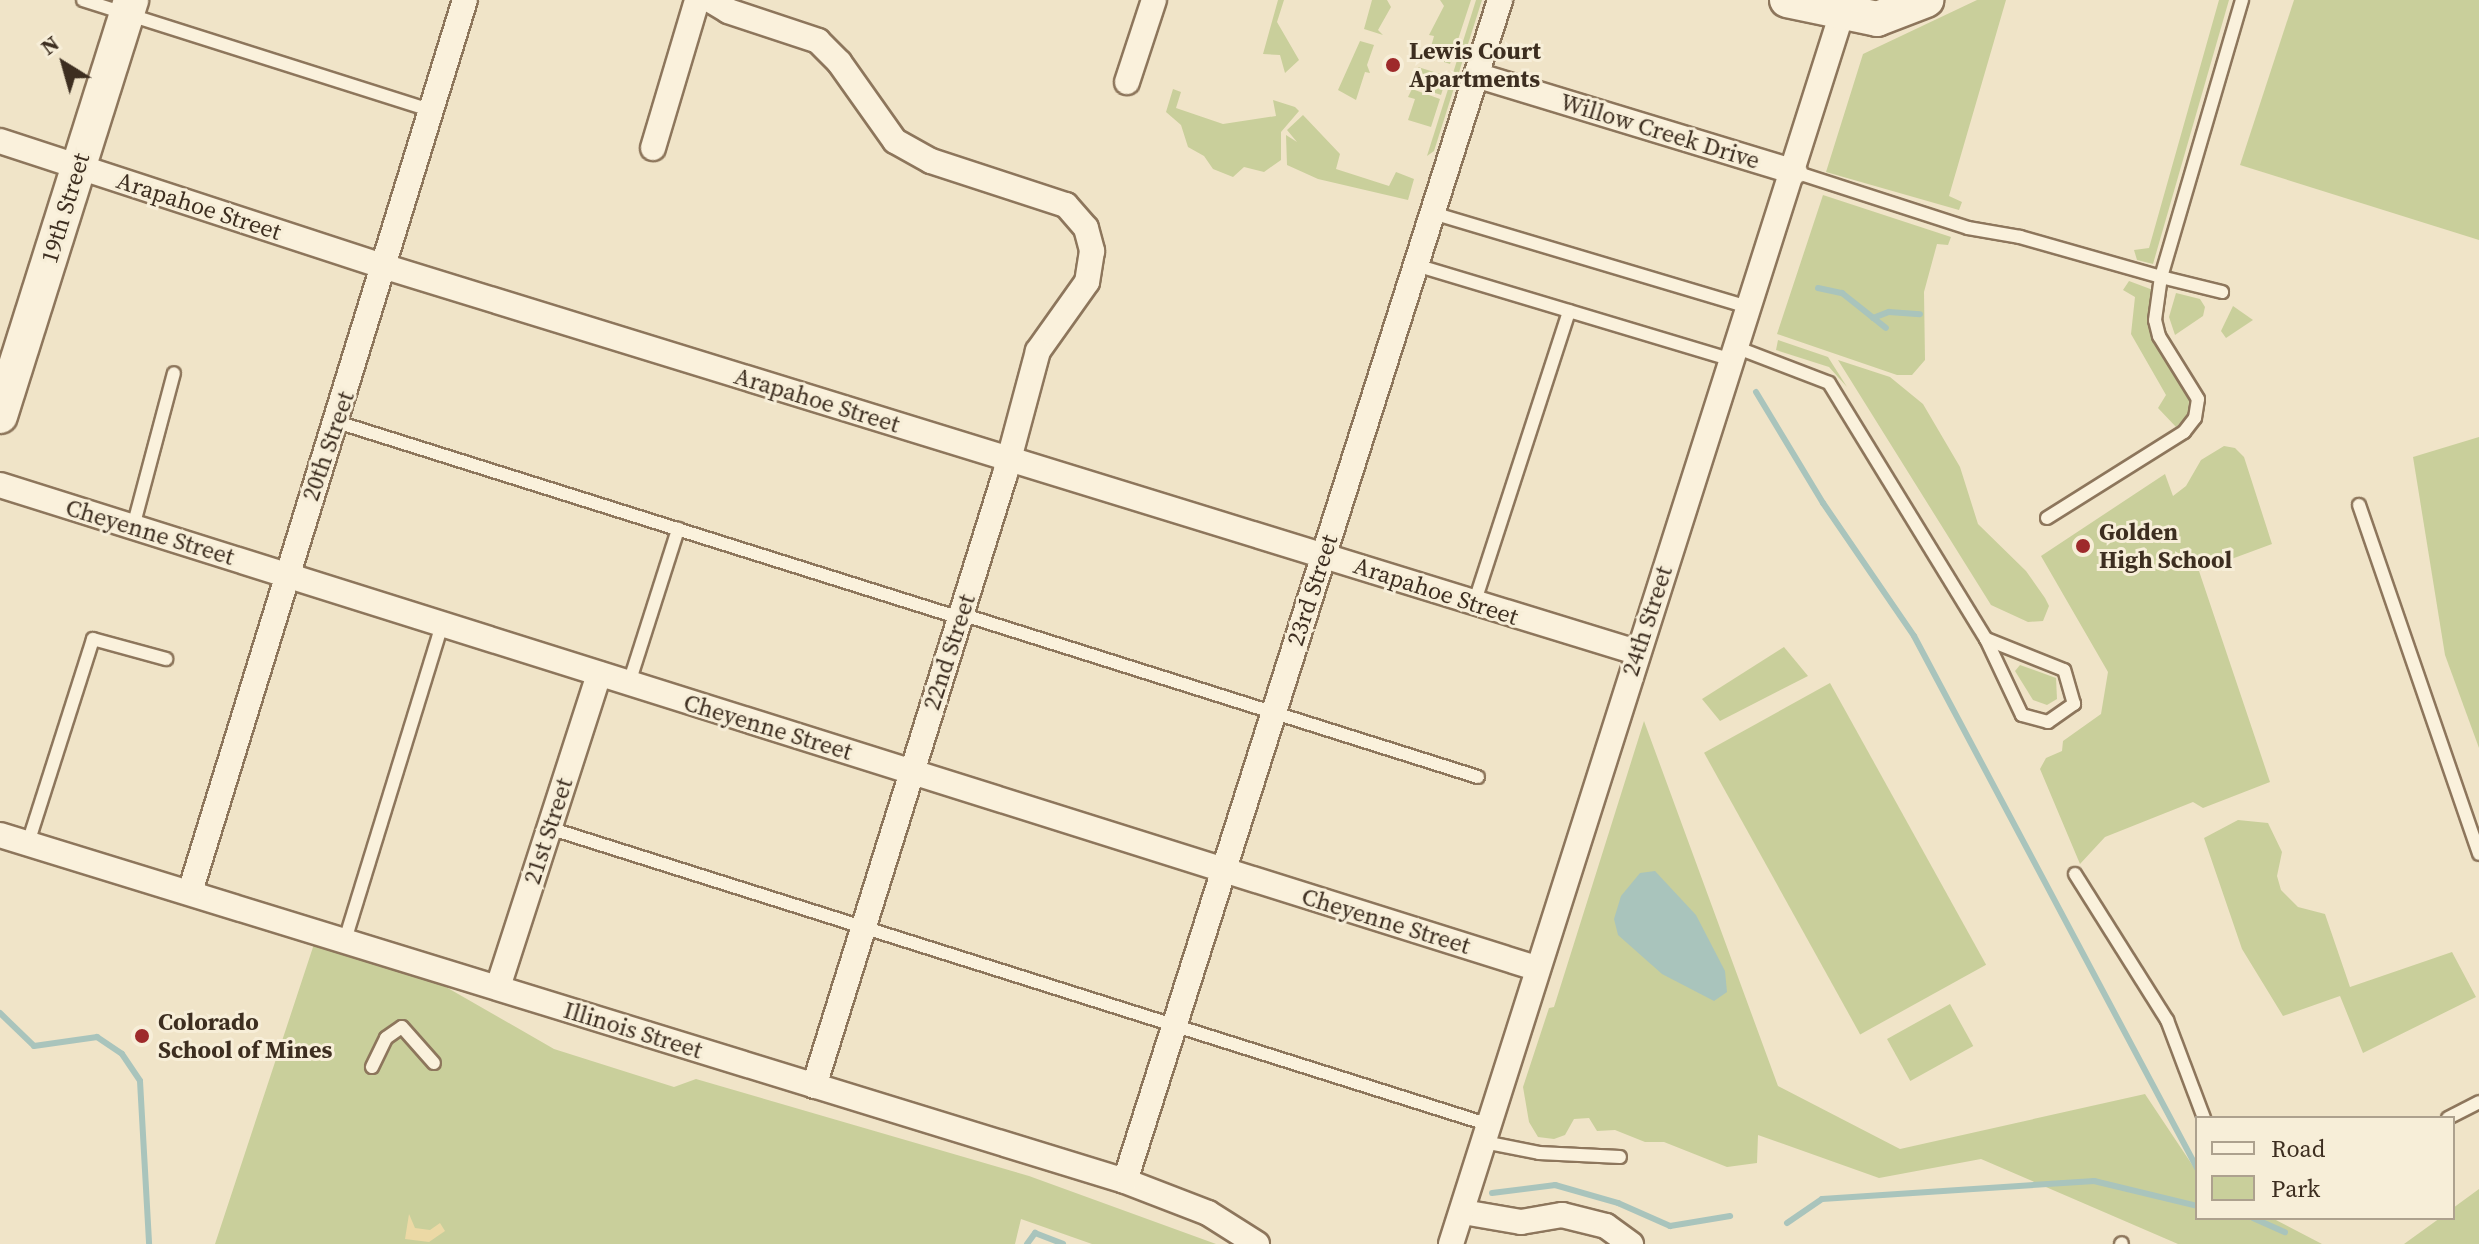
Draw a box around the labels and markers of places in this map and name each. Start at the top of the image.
place label: Lewis Court Apartments [1409,37,1541,93]
marker: Lewis Court Apartments [1384,56,1402,74]
place label: Golden High School [2099,518,2232,574]
marker: Golden High School [2074,537,2092,555]
place label: Colorado School of Mines [158,1008,332,1064]
marker: Colorado School of Mines [133,1027,151,1045]

